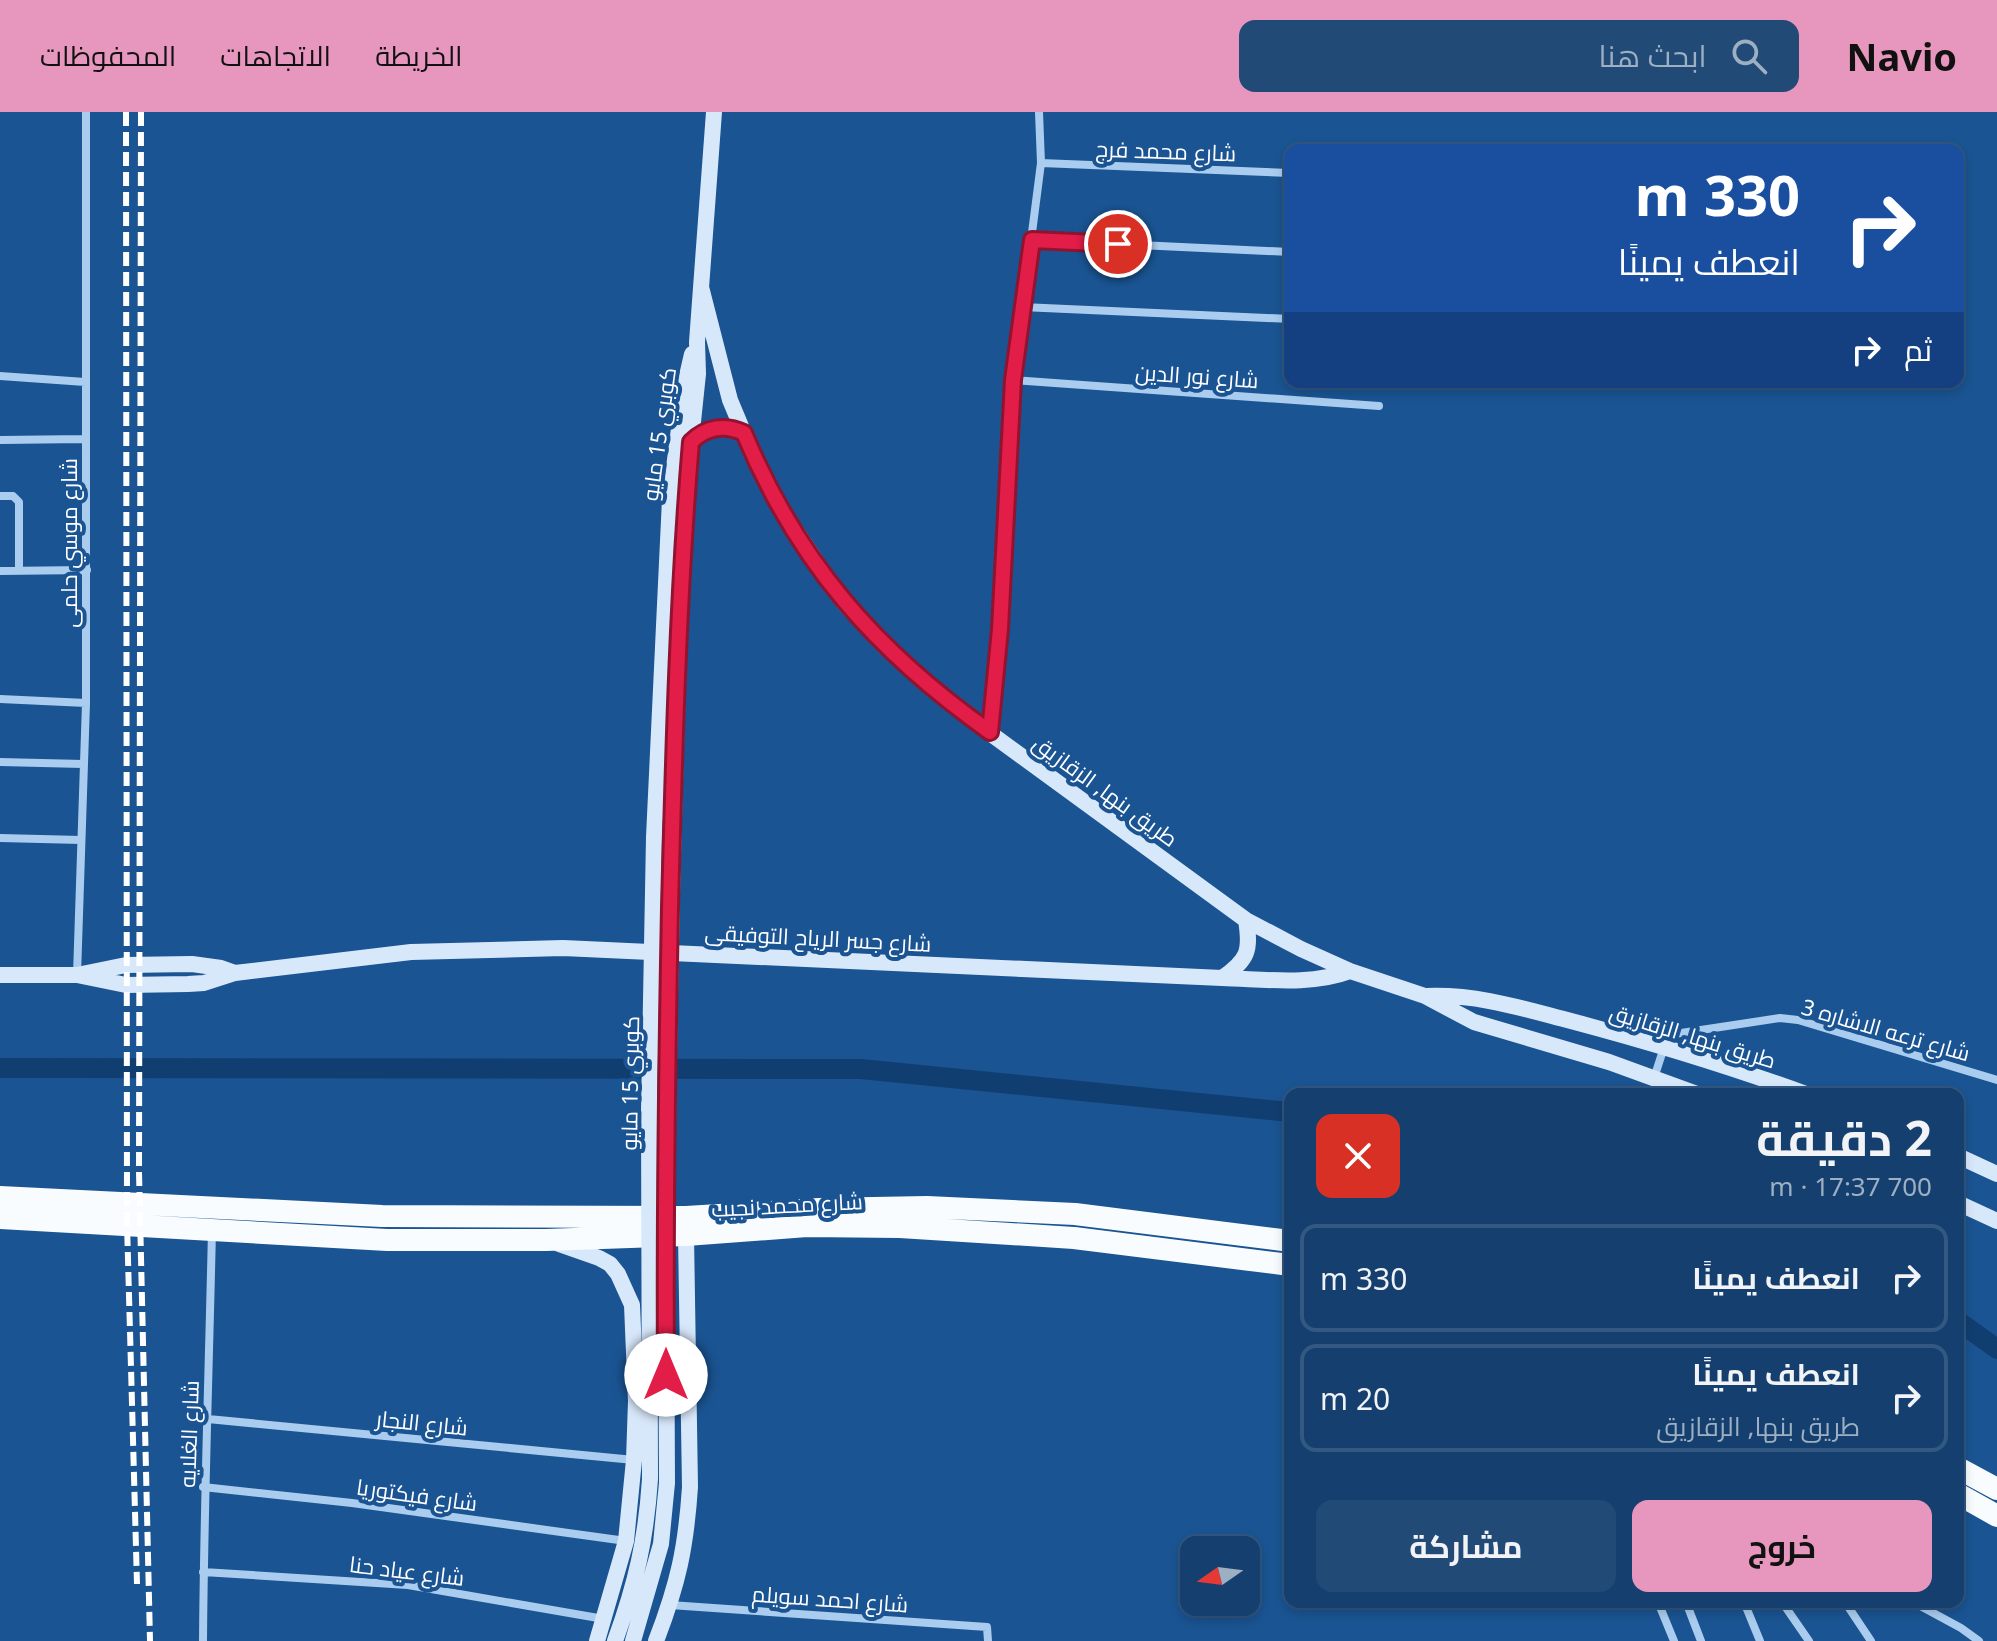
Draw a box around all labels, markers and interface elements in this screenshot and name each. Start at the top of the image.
search box [1239,20,1799,92]
text: Navio [1847,30,1957,82]
icon: search [1727,34,1771,78]
text: ابحث هنا [1599,35,1707,76]
text: المحفوظات [40,36,176,74]
text: الاتجاهات [220,36,331,74]
text: الخريطة [375,36,463,74]
street label: شارع محمد فرج [1095,133,1237,168]
text: 330 m [1635,156,1800,232]
icon: right [1828,176,1932,280]
pin [1084,210,1152,278]
icon: arrive [1096,222,1140,266]
text: انعطف يمينًا [1618,237,1800,286]
icon: right [1844,328,1888,372]
text: ثم [1904,329,1932,370]
street label: شارع نور الدين [1134,356,1260,395]
street label: كوبري 15 مايو [634,365,685,503]
street label: شارع موسي حلمى [53,458,86,628]
street label: طريق بنها, الزقازيق [1027,727,1185,853]
street label: شارع جسر الرياح التوفيقى [704,916,932,959]
street label: شارع ترعه الاشاره 3 [1798,991,1974,1068]
street label: طريق بنها, الزقازيق [1606,995,1780,1075]
street label: كوبري 15 مايو [613,1016,648,1151]
text: 2 دقيقة [1756,1105,1932,1170]
button: close [1316,1114,1400,1198]
text: 700 m · 17:37 [1769,1168,1932,1204]
street label: شارع محمد نجيب [710,1185,864,1224]
icon: right [1884,1256,1928,1300]
text: انعطف يمينًا [1692,1257,1860,1298]
text: 330 m [1320,1258,1407,1299]
position arrow [624,1333,708,1417]
text: انعطف يمينًا [1692,1353,1860,1394]
icon: right [1884,1376,1928,1420]
text: 20 m [1320,1378,1390,1419]
street label: شارع الغلايه [171,1380,206,1488]
street label: شارع النجار [372,1402,469,1443]
text: طريق بنها, الزقازيق [1656,1408,1860,1444]
street label: شارع فيكتوريا [354,1471,479,1518]
button: مشاركة [1316,1500,1616,1592]
button: خروج [1632,1500,1932,1592]
north arrow [1180,1536,1260,1616]
map controls [1180,1536,1260,1616]
street label: شارع عياد حنا [348,1548,466,1593]
street label: شارع احمد سويلم [751,1578,909,1620]

